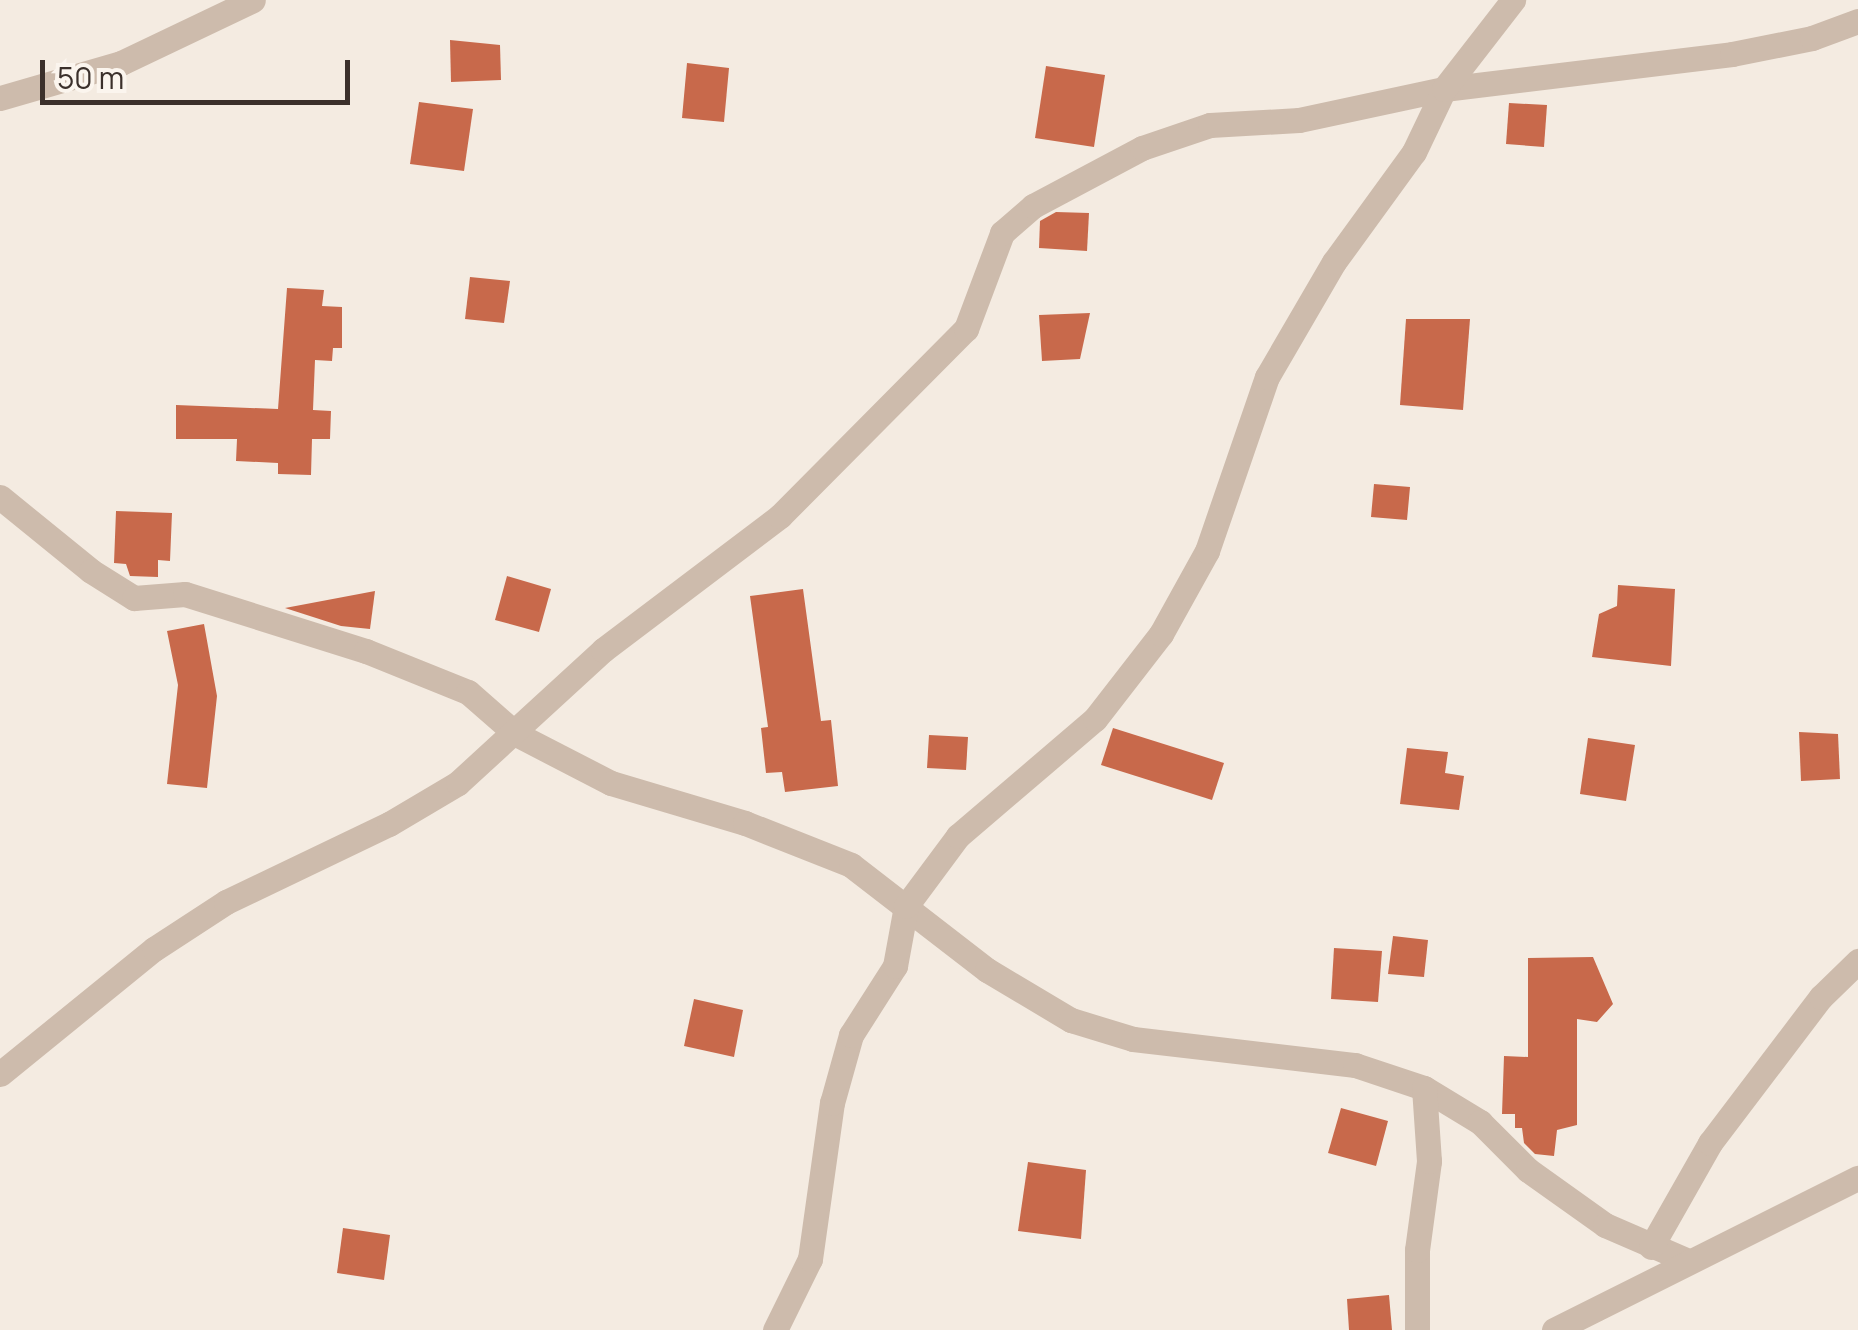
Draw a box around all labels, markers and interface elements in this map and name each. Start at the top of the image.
scale bar [45,40,355,102]
text: 50 m [57,57,124,98]

